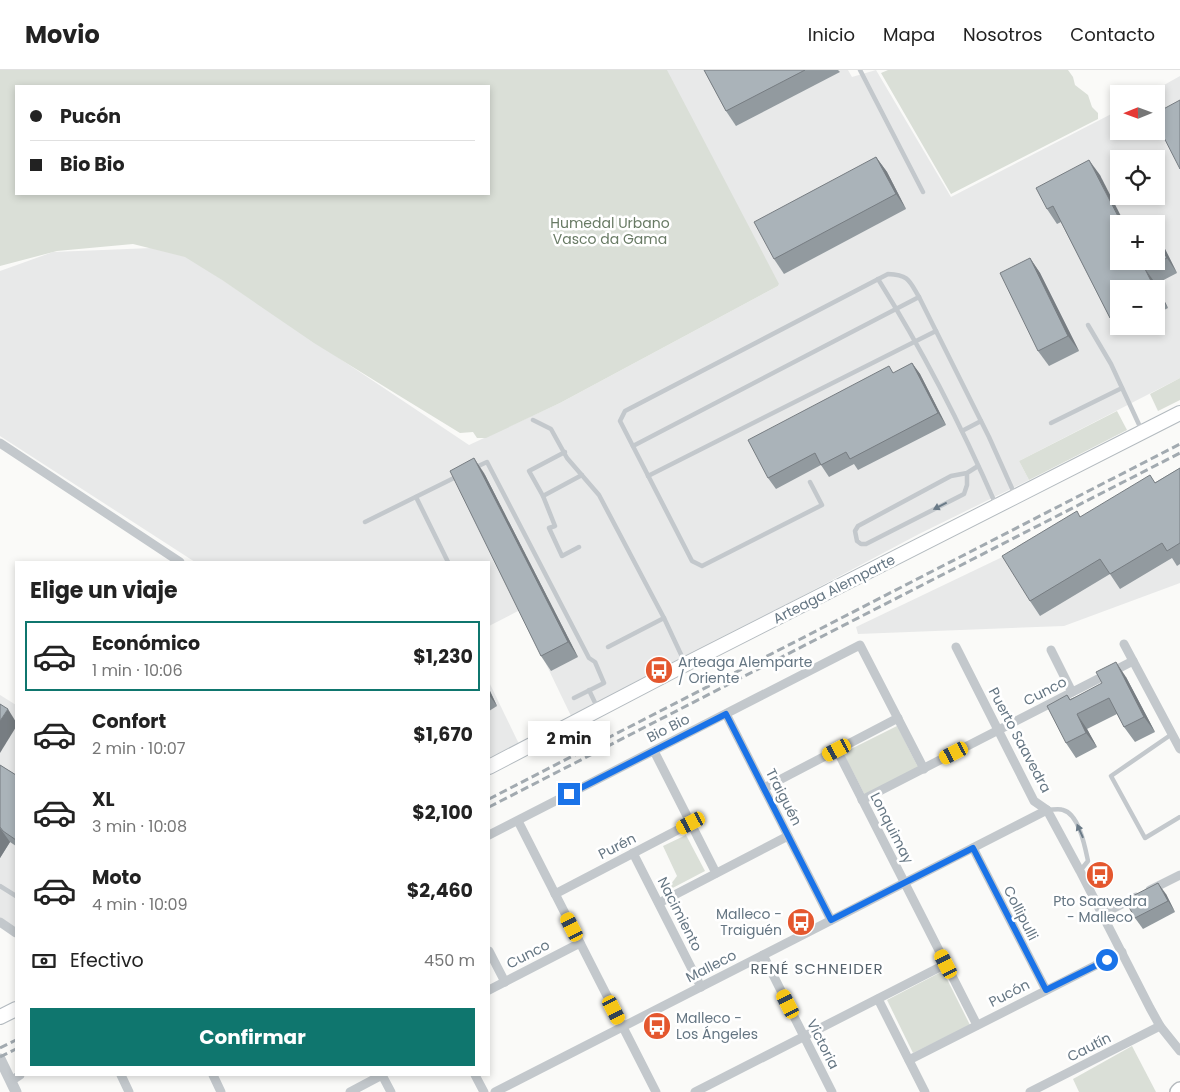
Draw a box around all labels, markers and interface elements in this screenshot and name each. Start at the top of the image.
text: Movio [25,18,100,51]
text: Inicio [808,22,855,47]
text: Mapa [883,22,935,47]
text: Nosotros [963,22,1042,47]
text: Contacto [1070,22,1155,47]
north arrow [1110,85,1165,140]
map controls [1110,85,1165,335]
text: Pucón [60,103,121,130]
button: locate [1110,150,1165,205]
text: Bio Bio [60,151,125,178]
park label: Humedal Urbano Vasco da Gama [550,213,670,249]
button: + [1110,215,1165,270]
button: − [1110,280,1165,335]
one-way arrow [933,502,947,510]
street label: Arteaga Alemparte [770,549,899,628]
text: Elige un viaje [30,575,178,606]
text: Económico [92,630,200,657]
icon: car [32,634,77,679]
text: $1,230 [413,643,473,670]
place label: Arteaga Alemparte / Oriente [678,652,813,688]
bus stop icon: Arteaga Alemparte / Oriente [644,655,674,685]
text: 1 min · 10:06 [92,659,183,682]
street label: Cunco [1020,672,1070,710]
street label: Puerto Saavedra [984,684,1056,796]
text: Confort [92,708,166,735]
street label: Bio Bio [643,709,693,747]
icon: car [32,712,77,757]
text: $1,670 [413,721,473,748]
callout: 2 min [528,722,610,756]
text: 2 min [547,727,591,750]
car [820,736,853,764]
text: 2 min · 10:07 [92,737,185,760]
car [937,740,970,766]
street label: Traiguén [761,765,807,829]
route end [558,783,580,805]
text: XL [92,786,115,813]
street label: Lonquimay [865,789,919,867]
icon: car [32,790,77,835]
text: $2,100 [412,799,473,826]
car [674,810,707,836]
text: 3 min · 10:08 [92,815,187,838]
one-way arrow [1075,824,1083,838]
street label: Purén [595,828,639,864]
bus stop icon: Pto Saavedra - Malleco [1085,860,1115,890]
text: Moto [92,864,141,891]
icon: car [32,868,77,913]
street label: Nacimiento [653,873,707,955]
text: $2,460 [407,877,473,904]
street label: Collipulli [999,882,1043,944]
place label: Pto Saavedra - Malleco [1053,891,1147,927]
text: 4 min · 10:09 [92,893,188,916]
place label: Malleco - Traiguén [716,904,782,940]
bus stop icon: Malleco - Traiguén [786,907,816,937]
car [558,910,585,944]
street label: Cunco [503,935,553,973]
street label: Malleco [682,945,740,987]
icon: cash [30,947,58,975]
text: Efectivo [70,947,144,974]
car [932,947,959,981]
text: 450 m [424,949,475,972]
route start [1096,949,1118,971]
district label: RENÉ SCHNEIDER [750,958,884,979]
street label: Pucón [985,974,1033,1012]
car [774,987,801,1021]
car [600,993,627,1027]
button: Confirmar [30,1008,475,1066]
place label: Malleco - Los Ángeles [676,1008,758,1044]
bus stop icon: Malleco - Los Ángeles [642,1011,672,1041]
street label: Victoria [802,1016,844,1072]
street label: Cautín [1064,1027,1114,1067]

